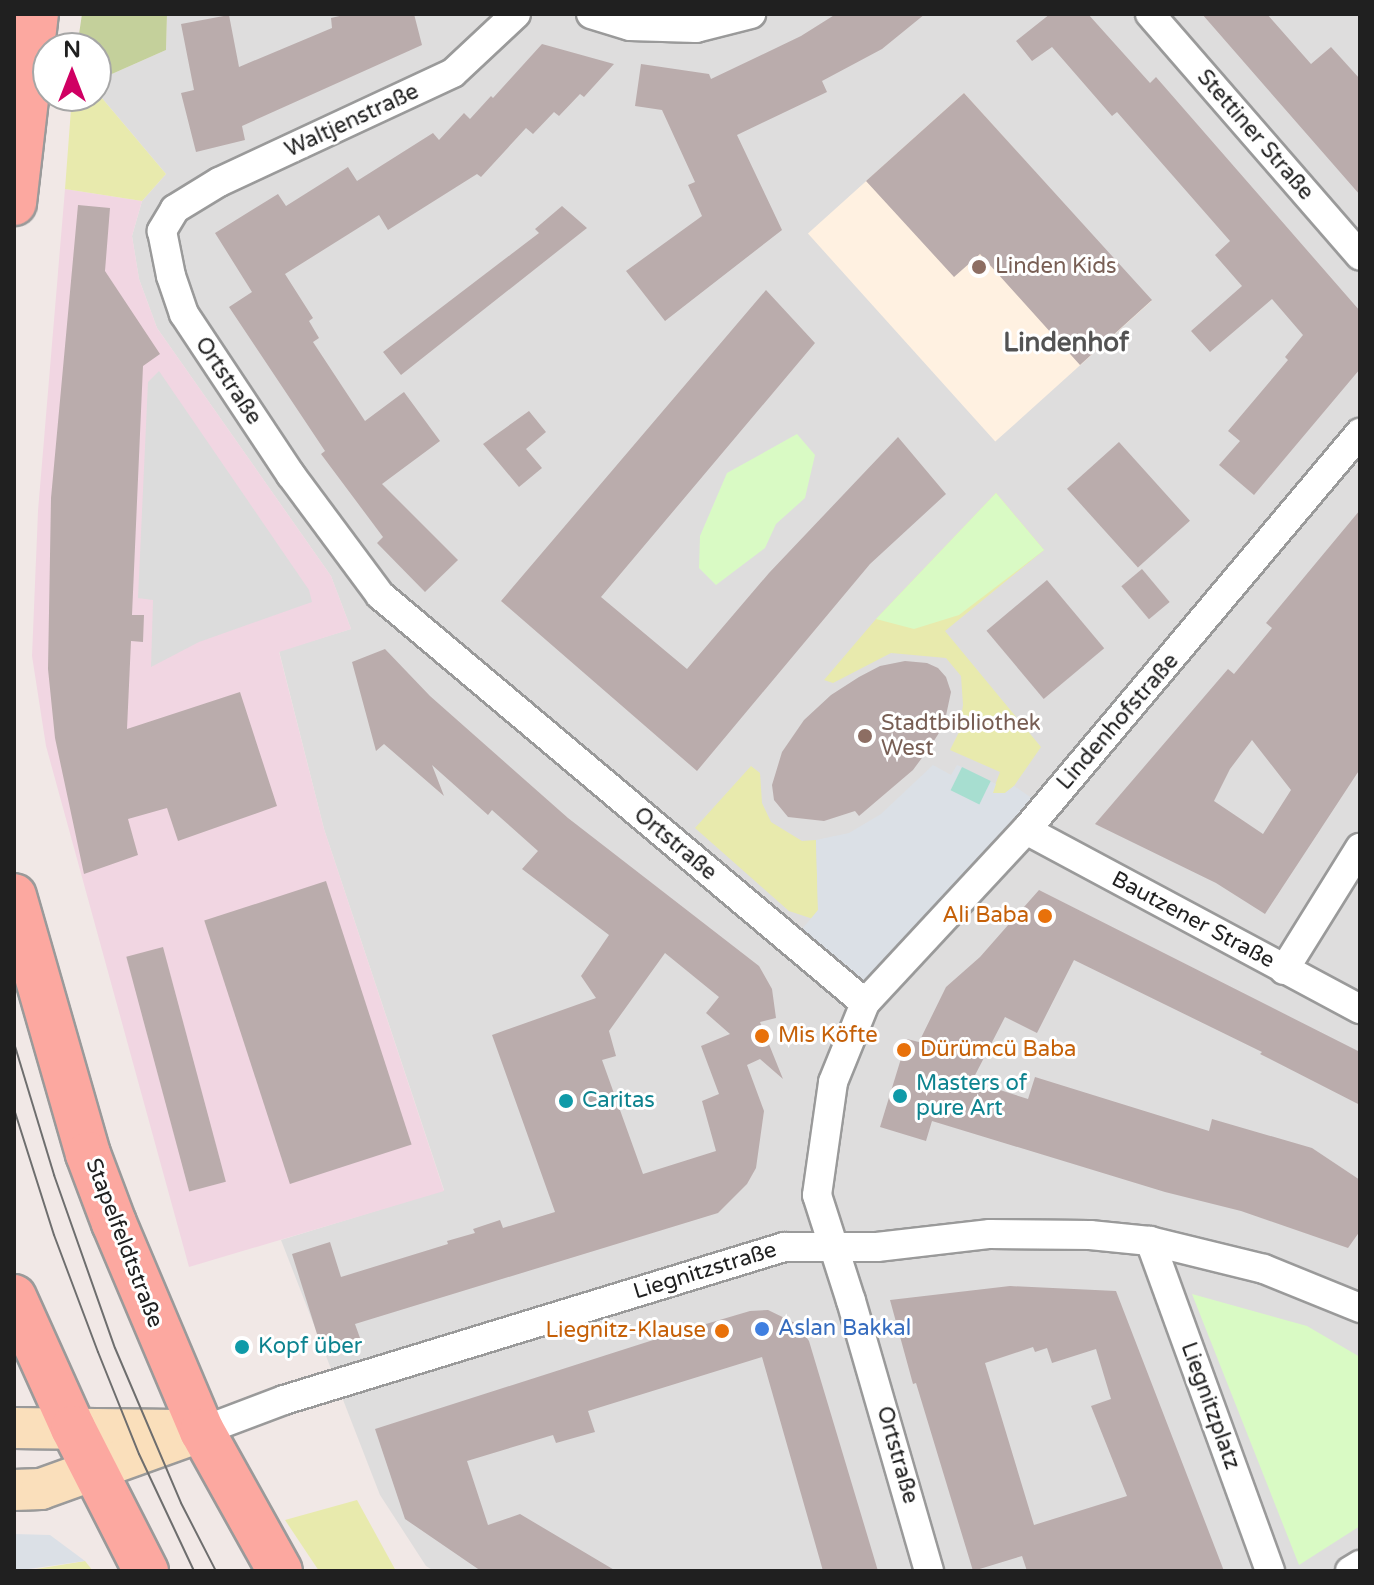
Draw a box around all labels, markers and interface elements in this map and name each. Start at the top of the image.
north arrow [32,32,112,112]
text: N [63,37,81,63]
street label: Stettiner Straße [1191,64,1319,206]
street label: Waltjenstraße [281,78,423,164]
place label: Linden Kids [995,254,1117,280]
marker: Linden Kids [970,258,988,276]
district label: Lindenhof [1003,327,1129,359]
street label: Ortstraße [189,332,267,430]
street label: Lindenhofstraße [1052,648,1184,796]
place label: Stadtbibliothek West [881,710,1041,762]
marker: Stadtbibliothek West [856,727,874,745]
street label: Ortstraße [628,802,722,886]
street label: Bautzener Straße [1107,866,1279,974]
place label: Ali Baba [942,903,1029,929]
marker: Ali Baba [1036,907,1054,925]
place label: Mis Köfte [778,1023,878,1049]
marker: Mis Köfte [753,1027,771,1045]
place label: Dürümcü Baba [920,1037,1076,1063]
marker: Dürümcü Baba [895,1041,913,1059]
place label: Masters of pure Art [916,1070,1027,1122]
marker: Masters of pure Art [891,1087,909,1105]
place label: Caritas [582,1088,655,1114]
marker: Caritas [557,1092,575,1110]
street label: Stapelfeldtstraße [80,1155,168,1331]
street label: Liegnitzstraße [630,1237,780,1305]
place label: Aslan Bakkal [778,1316,911,1342]
place label: Liegnitz-Klause [545,1318,706,1344]
marker: Aslan Bakkal [753,1320,771,1338]
marker: Liegnitz-Klause [713,1322,731,1340]
place label: Kopf über [258,1334,362,1360]
marker: Kopf über [233,1338,251,1356]
street label: Liegnitzplatz [1175,1339,1245,1473]
street label: Ortstraße [871,1403,923,1507]

